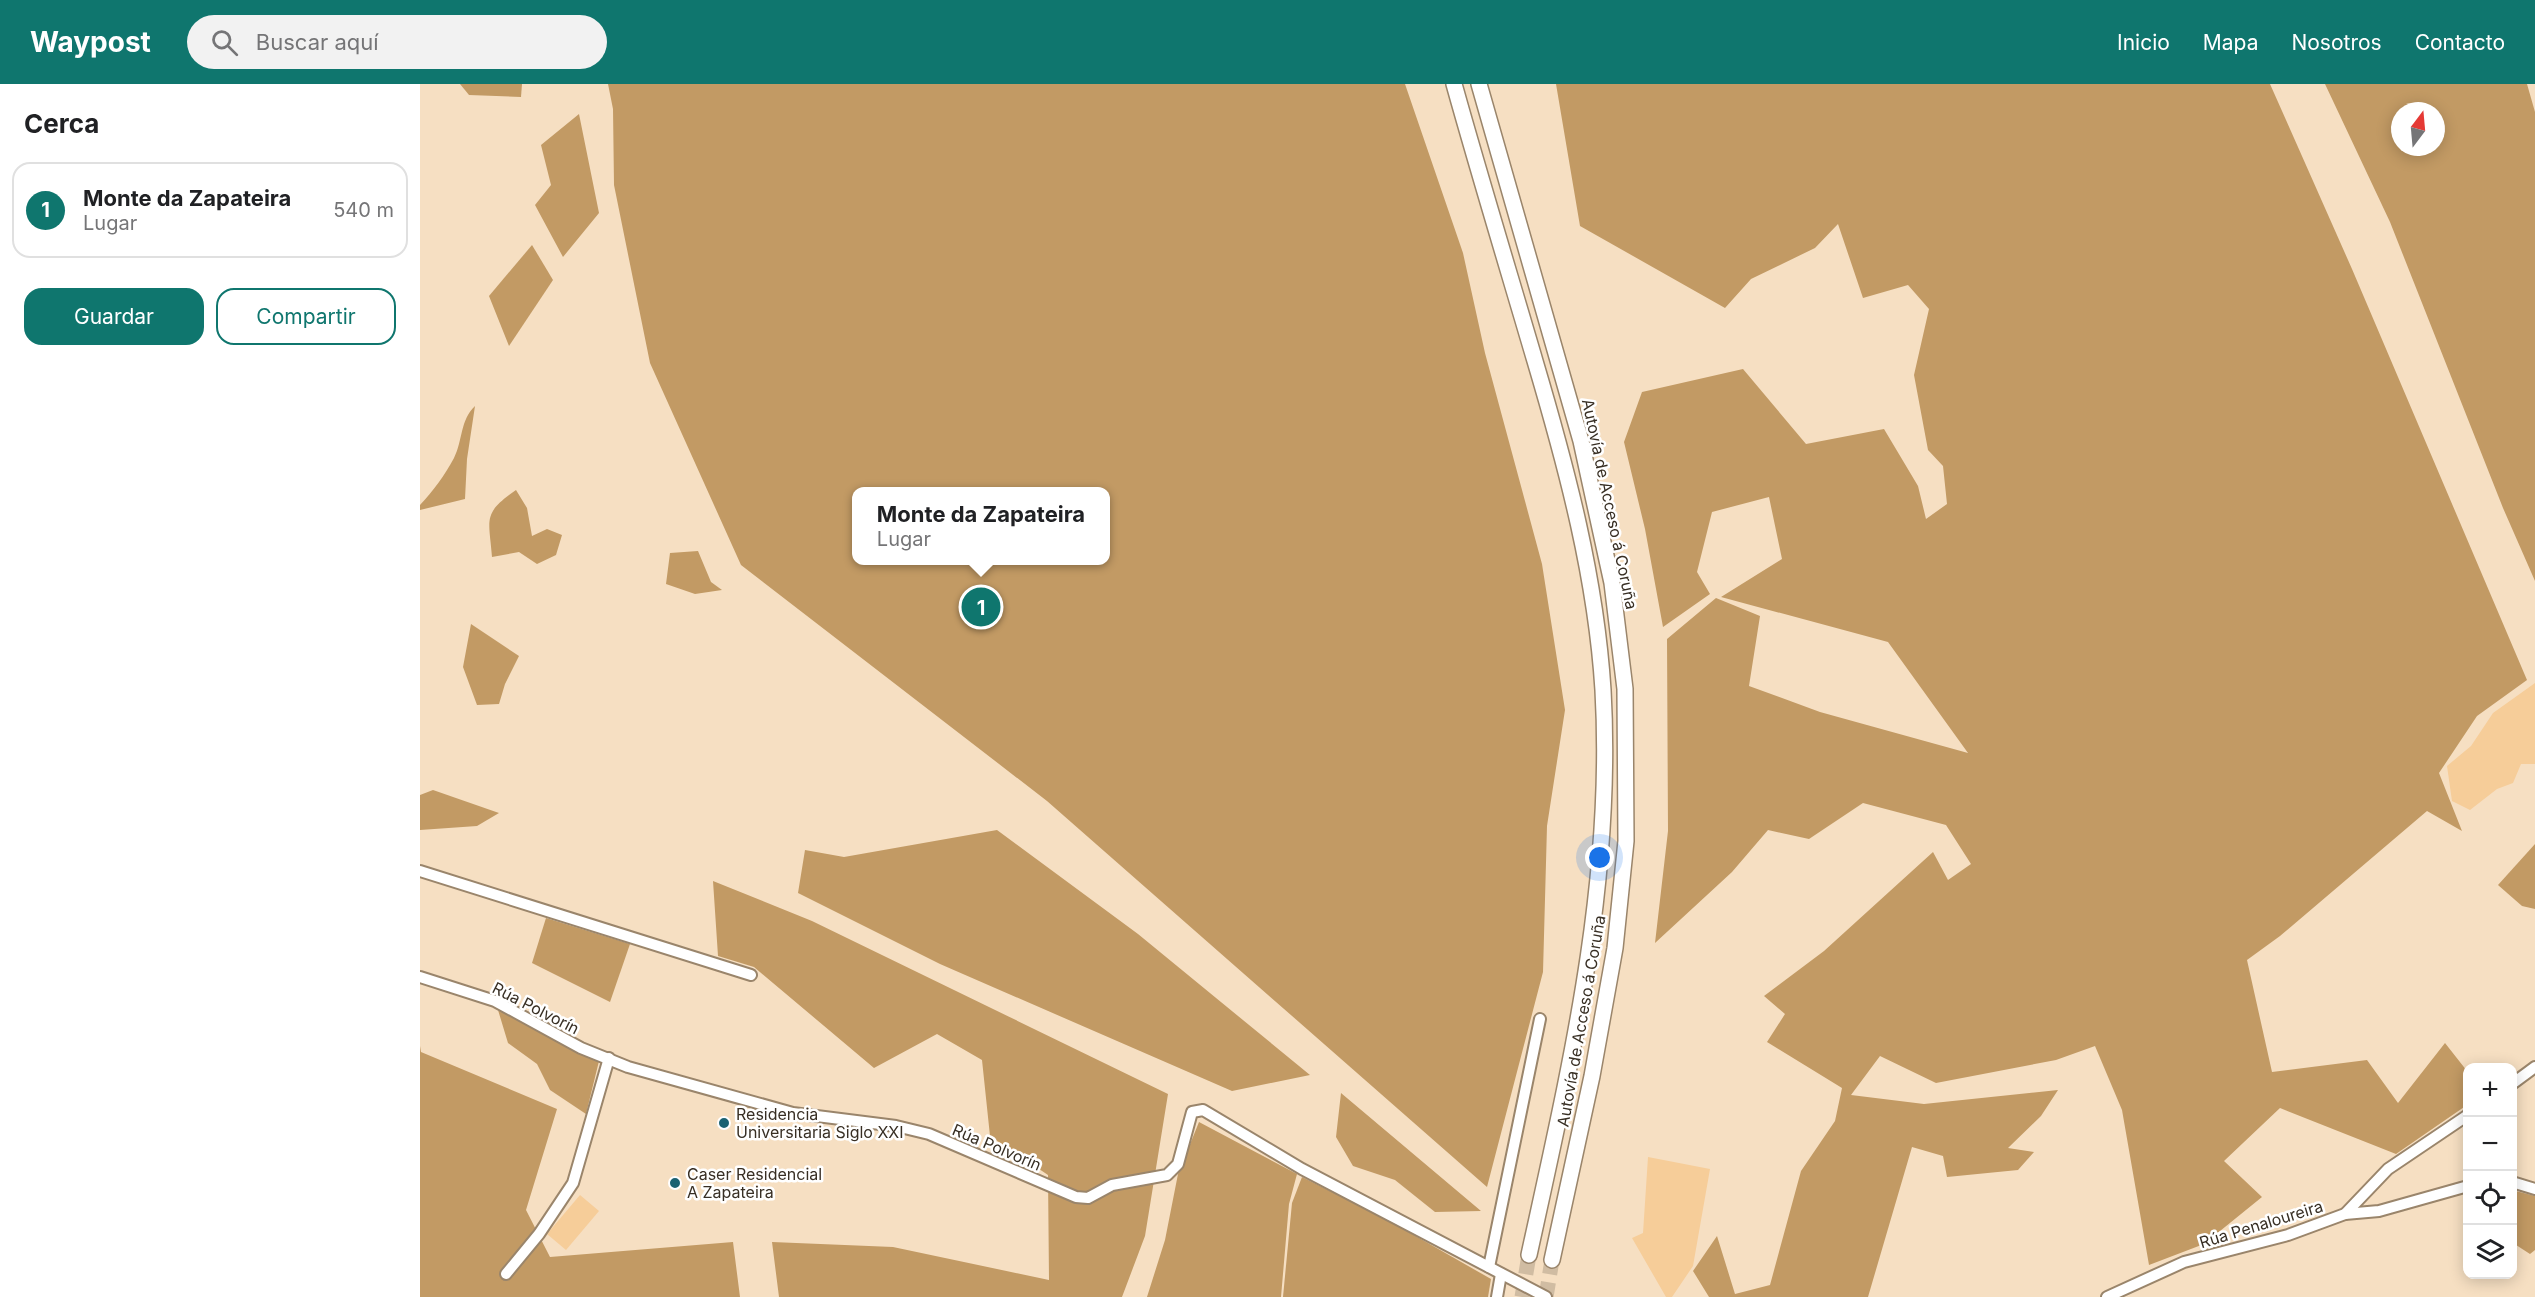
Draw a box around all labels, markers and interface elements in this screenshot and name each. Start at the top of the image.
search box [187,15,607,69]
text: Waypost [30,25,151,59]
icon: search [208,26,241,59]
text: Buscar aquí [256,29,379,55]
text: Inicio [2117,30,2170,55]
text: Mapa [2203,30,2258,55]
text: Nosotros [2291,30,2382,55]
text: Contacto [2415,30,2505,55]
north arrow [2391,102,2445,156]
text: Cerca [24,108,99,139]
text: Monte da Zapateira [83,185,291,211]
text: 1 [41,198,50,222]
text: 540 m [333,198,394,222]
text: Lugar [83,211,137,235]
button: Guardar [24,288,204,345]
button: Compartir [216,288,396,345]
street label: Autovía de Acceso á Coruña [1578,397,1642,611]
popup [852,487,1110,565]
text: Monte da Zapateira [877,501,1085,527]
text: Lugar [877,527,931,551]
pin: 1 [962,584,1000,630]
your location [1585,843,1614,872]
street label: Autovía de Acceso á Coruña [1553,914,1609,1128]
street label: Rúa Polvorín [489,978,583,1038]
map controls [2463,1063,2517,1279]
button: + [2463,1063,2517,1117]
place label: Residencia Universitaria Siglo XXI [736,1104,904,1142]
marker: Residencia Universitaria Siglo XXI [717,1116,731,1130]
button: − [2463,1117,2517,1171]
street label: Rúa Polvorín [949,1119,1045,1175]
place label: Caser Residencial A Zapateira [687,1164,822,1202]
button: locate [2463,1171,2517,1225]
marker: Caser Residencial A Zapateira [668,1176,682,1190]
street label: Rúa Penaloureira [2197,1196,2325,1252]
button: layers [2463,1225,2517,1279]

